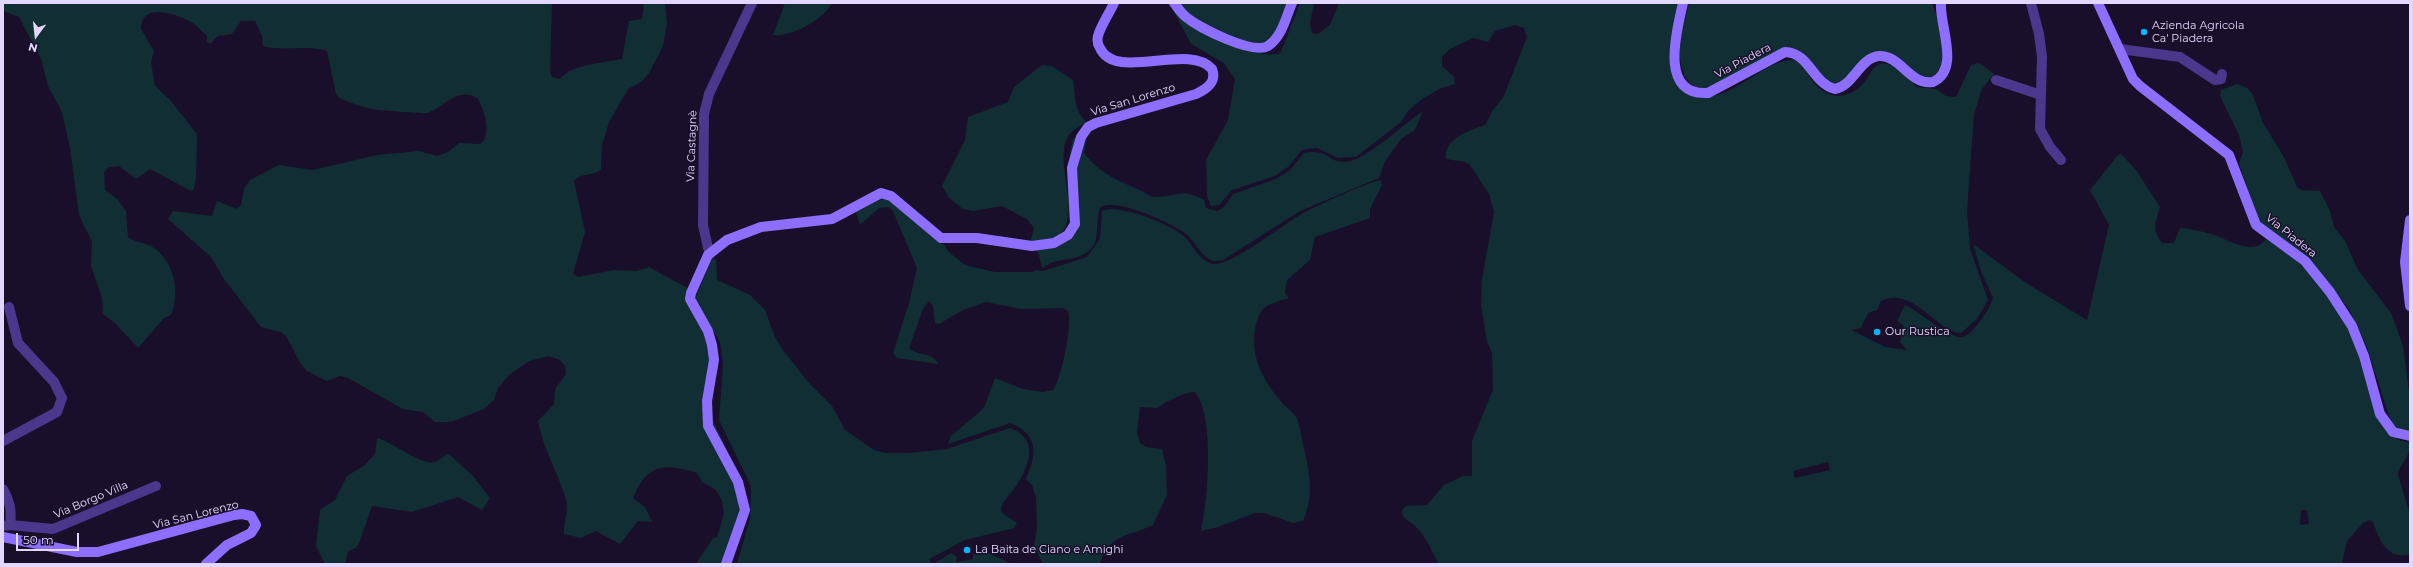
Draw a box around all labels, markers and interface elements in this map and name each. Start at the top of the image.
north arrow [16,16,56,56]
place label: Azienda Agricola Ca' Piadera [2152,19,2244,45]
marker: Azienda Agricola Ca' Piadera [2139,27,2149,37]
text: N [27,40,39,56]
street label: Via Piadera [1713,41,1773,81]
street label: Via San Lorenzo [1089,81,1177,119]
street label: Via Castagnè [684,110,700,182]
street label: Via Piadera [2263,211,2319,261]
place label: Our Rustica [1885,325,1950,339]
marker: Our Rustica [1872,327,1882,337]
street label: Via Borgo Villa [52,478,130,522]
street label: Via San Lorenzo [152,498,240,532]
scale bar [18,525,81,551]
text: 50 m [23,532,54,547]
place label: La Baita de Ciano e Amighi [975,543,1124,557]
marker: La Baita de Ciano e Amighi [962,545,972,555]

